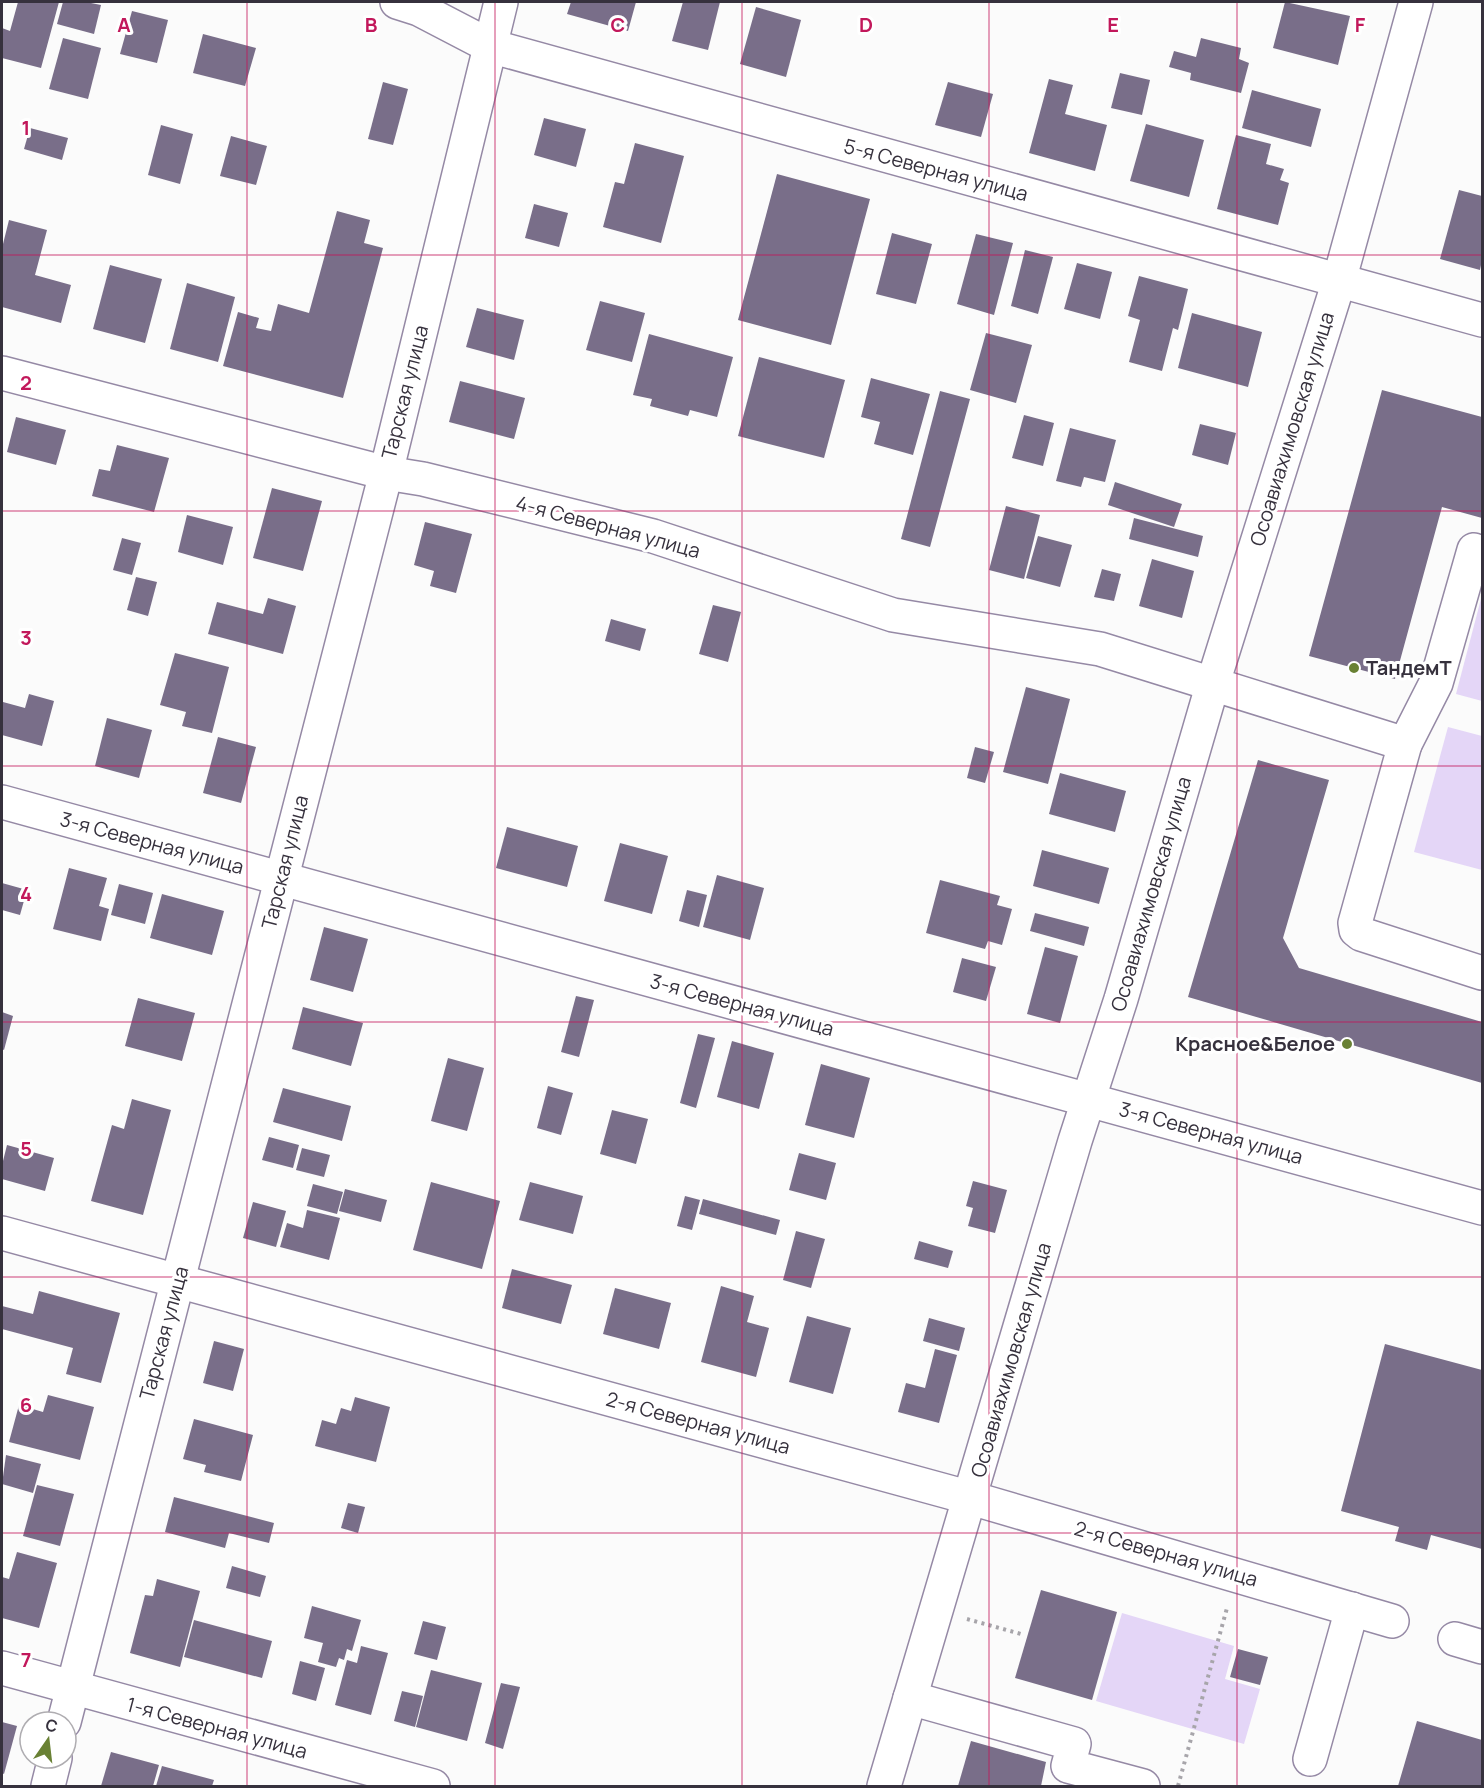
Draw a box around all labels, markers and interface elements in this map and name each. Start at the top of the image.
text: A [117,11,131,38]
text: B [365,11,378,38]
text: C [611,11,625,38]
text: D [859,11,873,38]
text: E [1107,11,1119,38]
text: F [1355,11,1366,38]
text: 1 [22,114,30,141]
street label: 5-я Северная улица [841,132,1031,207]
street label: Осоавиахимовская улица [1243,309,1340,549]
street label: Тарская улица [375,322,434,462]
text: 2 [20,369,32,396]
street label: 4-я Северная улица [513,489,703,564]
text: 3 [20,624,32,651]
place label: ТандемТ [1366,654,1452,681]
marker: ТандемТ [1347,661,1361,675]
street label: Осоавиахимовская улица [1104,773,1197,1015]
street label: Тарская улица [255,792,314,932]
street label: 3-я Северная улица [57,805,247,880]
text: 4 [20,880,32,907]
street label: 3-я Северная улица [647,967,837,1042]
place label: Красное&Белое [1175,1030,1335,1057]
marker: Красное&Белое [1340,1037,1354,1051]
street label: 3-я Северная улица [1116,1095,1306,1170]
text: 5 [20,1135,32,1162]
street label: Осоавиахимовская улица [964,1239,1057,1481]
street label: Тарская улица [133,1263,194,1403]
street label: 2-я Северная улица [603,1385,793,1460]
text: 6 [20,1391,32,1418]
street label: 2-я Северная улица [1071,1514,1261,1593]
text: 7 [21,1646,31,1673]
street label: 1-я Северная улица [124,1690,310,1765]
north arrow [18,1710,78,1770]
text: С [43,1713,60,1738]

